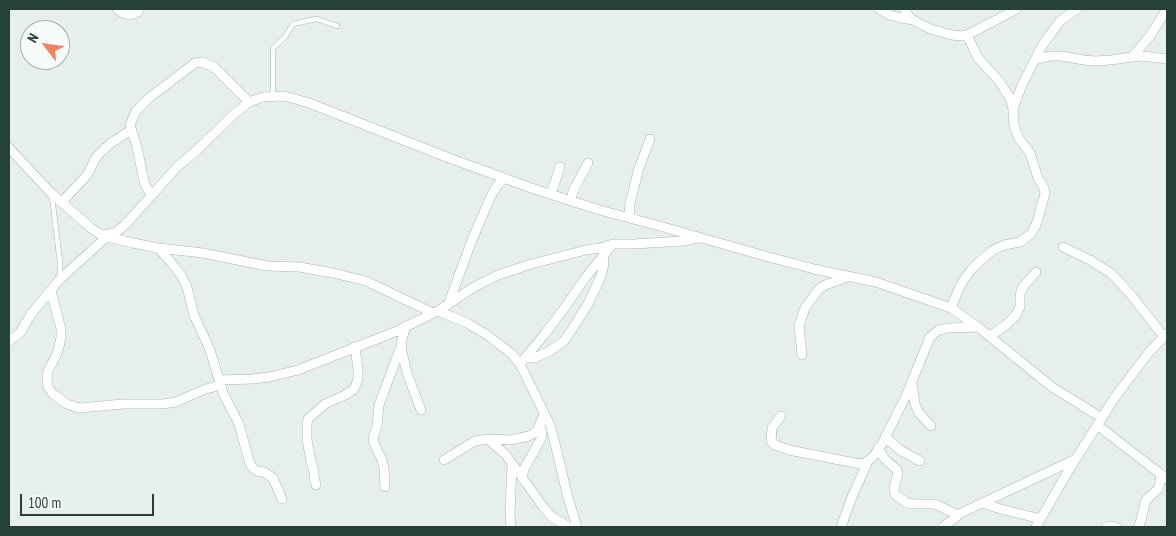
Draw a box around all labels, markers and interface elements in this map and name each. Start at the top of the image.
north arrow [20,20,70,70]
text: N [23,30,43,46]
scale bar [22,484,156,516]
text: 100 m [28,493,61,512]

